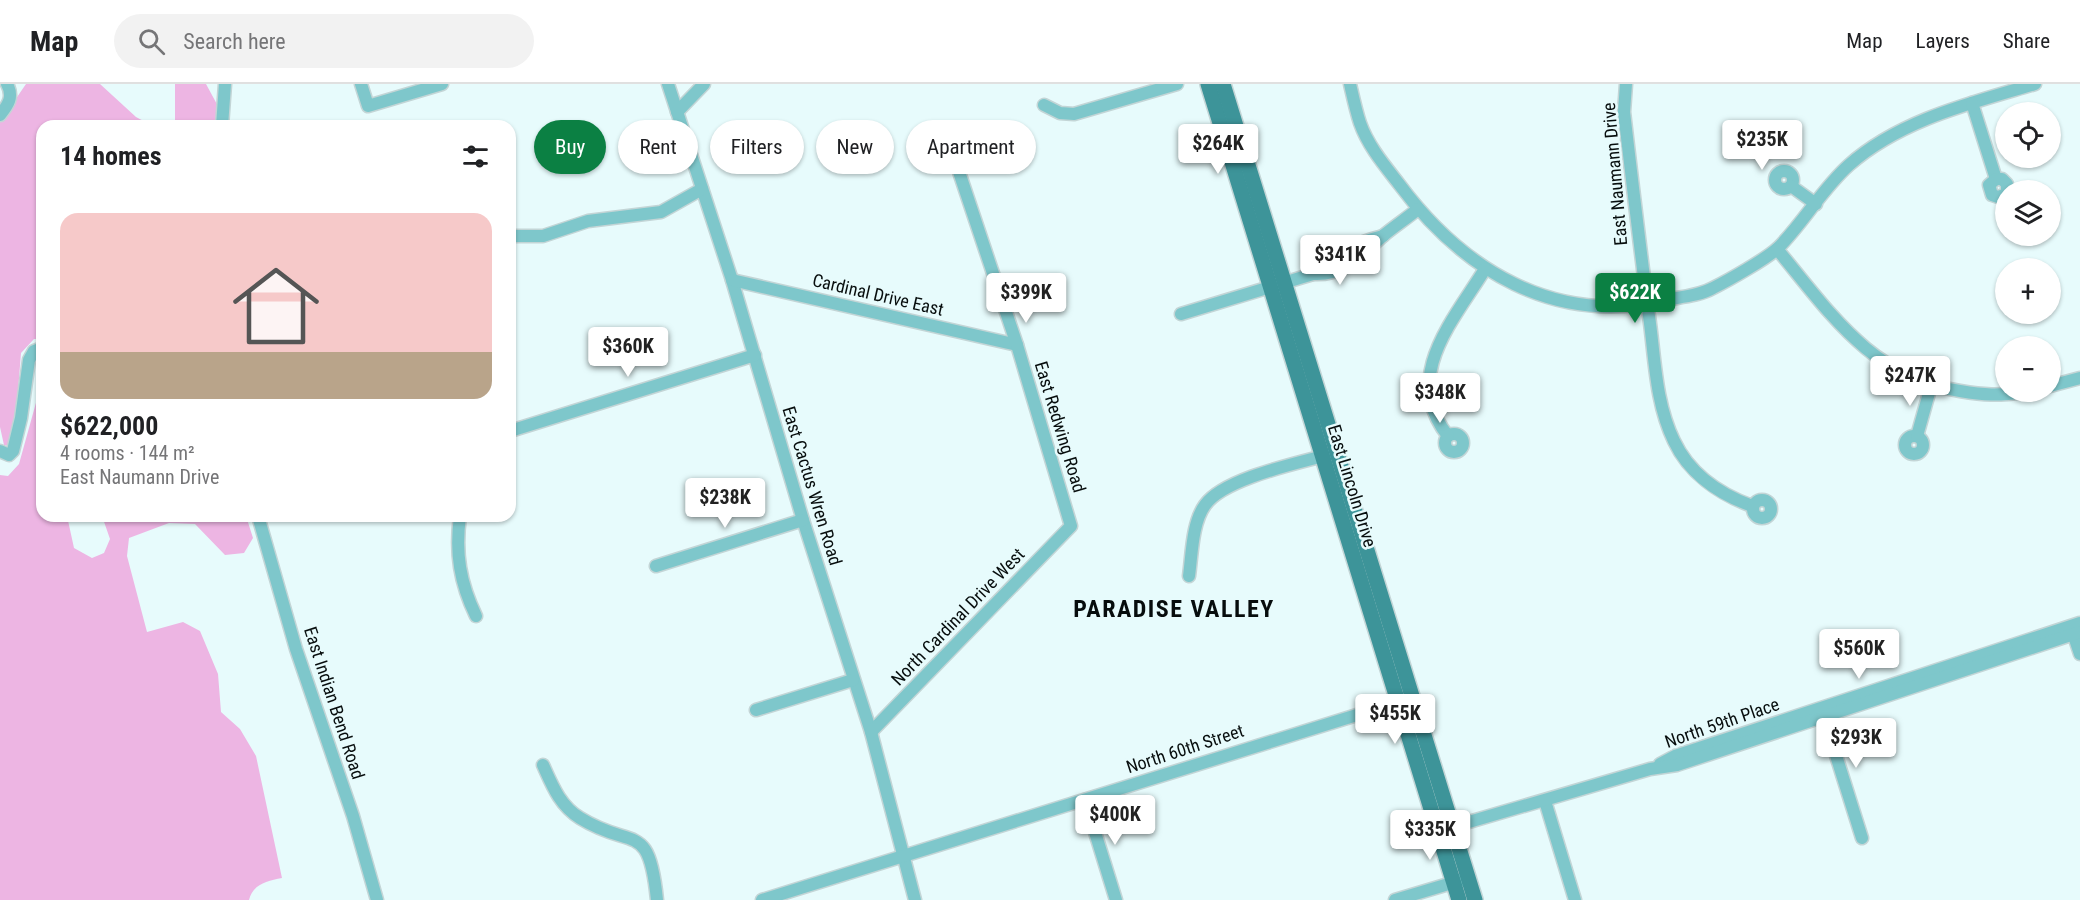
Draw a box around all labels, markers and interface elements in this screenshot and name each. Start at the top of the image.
search box [114,14,534,68]
text: Map [30,25,78,58]
icon: search [135,25,168,58]
text: Search here [183,29,286,54]
text: Map [1846,29,1883,53]
text: Layers [1916,29,1970,53]
text: Share [2003,29,2050,53]
street label: East Naumann Drive [1598,102,1631,246]
map controls [1995,102,2061,402]
button: locate [1995,102,2061,168]
chip: Buy [534,120,606,174]
chip: Rent [618,120,698,174]
chip: Filters [710,120,804,174]
chip: New [816,120,894,174]
chip: Apartment [906,120,1036,174]
pin: $235K [1720,120,1804,171]
pin: $264K [1176,124,1260,175]
text: $235K [1736,127,1788,151]
text: $264K [1192,131,1244,155]
icon: filters [459,140,492,173]
text: 14 homes [60,141,162,171]
button: layers [1995,180,2061,246]
pin: $341K [1298,235,1382,286]
text: $341K [1314,242,1366,266]
icon: home [222,252,330,360]
button: + [1995,258,2061,324]
street label: Cardinal Drive East [810,269,946,320]
pin: $399K [984,273,1068,324]
pin: $622K [1593,273,1677,324]
text: $399K [1000,280,1052,304]
text: $622K [1609,280,1661,304]
pin: $360K [586,327,670,378]
text: $360K [602,334,654,358]
button: − [1995,336,2061,402]
pin: $247K [1868,356,1952,407]
street label: East Redwing Road [1031,359,1090,495]
text: $247K [1884,363,1936,387]
pin: $348K [1398,373,1482,424]
text: $348K [1414,380,1466,404]
street label: East Cactus Wren Road [778,404,847,568]
text: $622,000 [60,411,158,441]
street label: East Lincoln Drive [1324,422,1381,550]
text: 4 rooms · 144 m² [60,441,195,465]
text: East Naumann Drive [60,465,219,489]
pin: $238K [683,478,767,529]
text: $238K [699,485,751,509]
street label: North Cardinal Drive West [887,544,1029,690]
district label: PARADISE VALLEY [1073,595,1275,623]
street label: East Indian Bend Road [300,624,369,782]
pin: $560K [1817,629,1901,680]
text: $560K [1833,636,1885,660]
street label: North 59th Place [1662,693,1782,752]
pin: $455K [1353,694,1437,745]
text: $455K [1369,701,1421,725]
pin: $293K [1814,718,1898,769]
street label: North 60th Street [1123,720,1246,777]
text: $293K [1830,725,1882,749]
pin: $400K [1073,795,1157,846]
text: $400K [1089,802,1141,826]
pin: $335K [1388,810,1472,861]
text: $335K [1404,817,1456,841]

